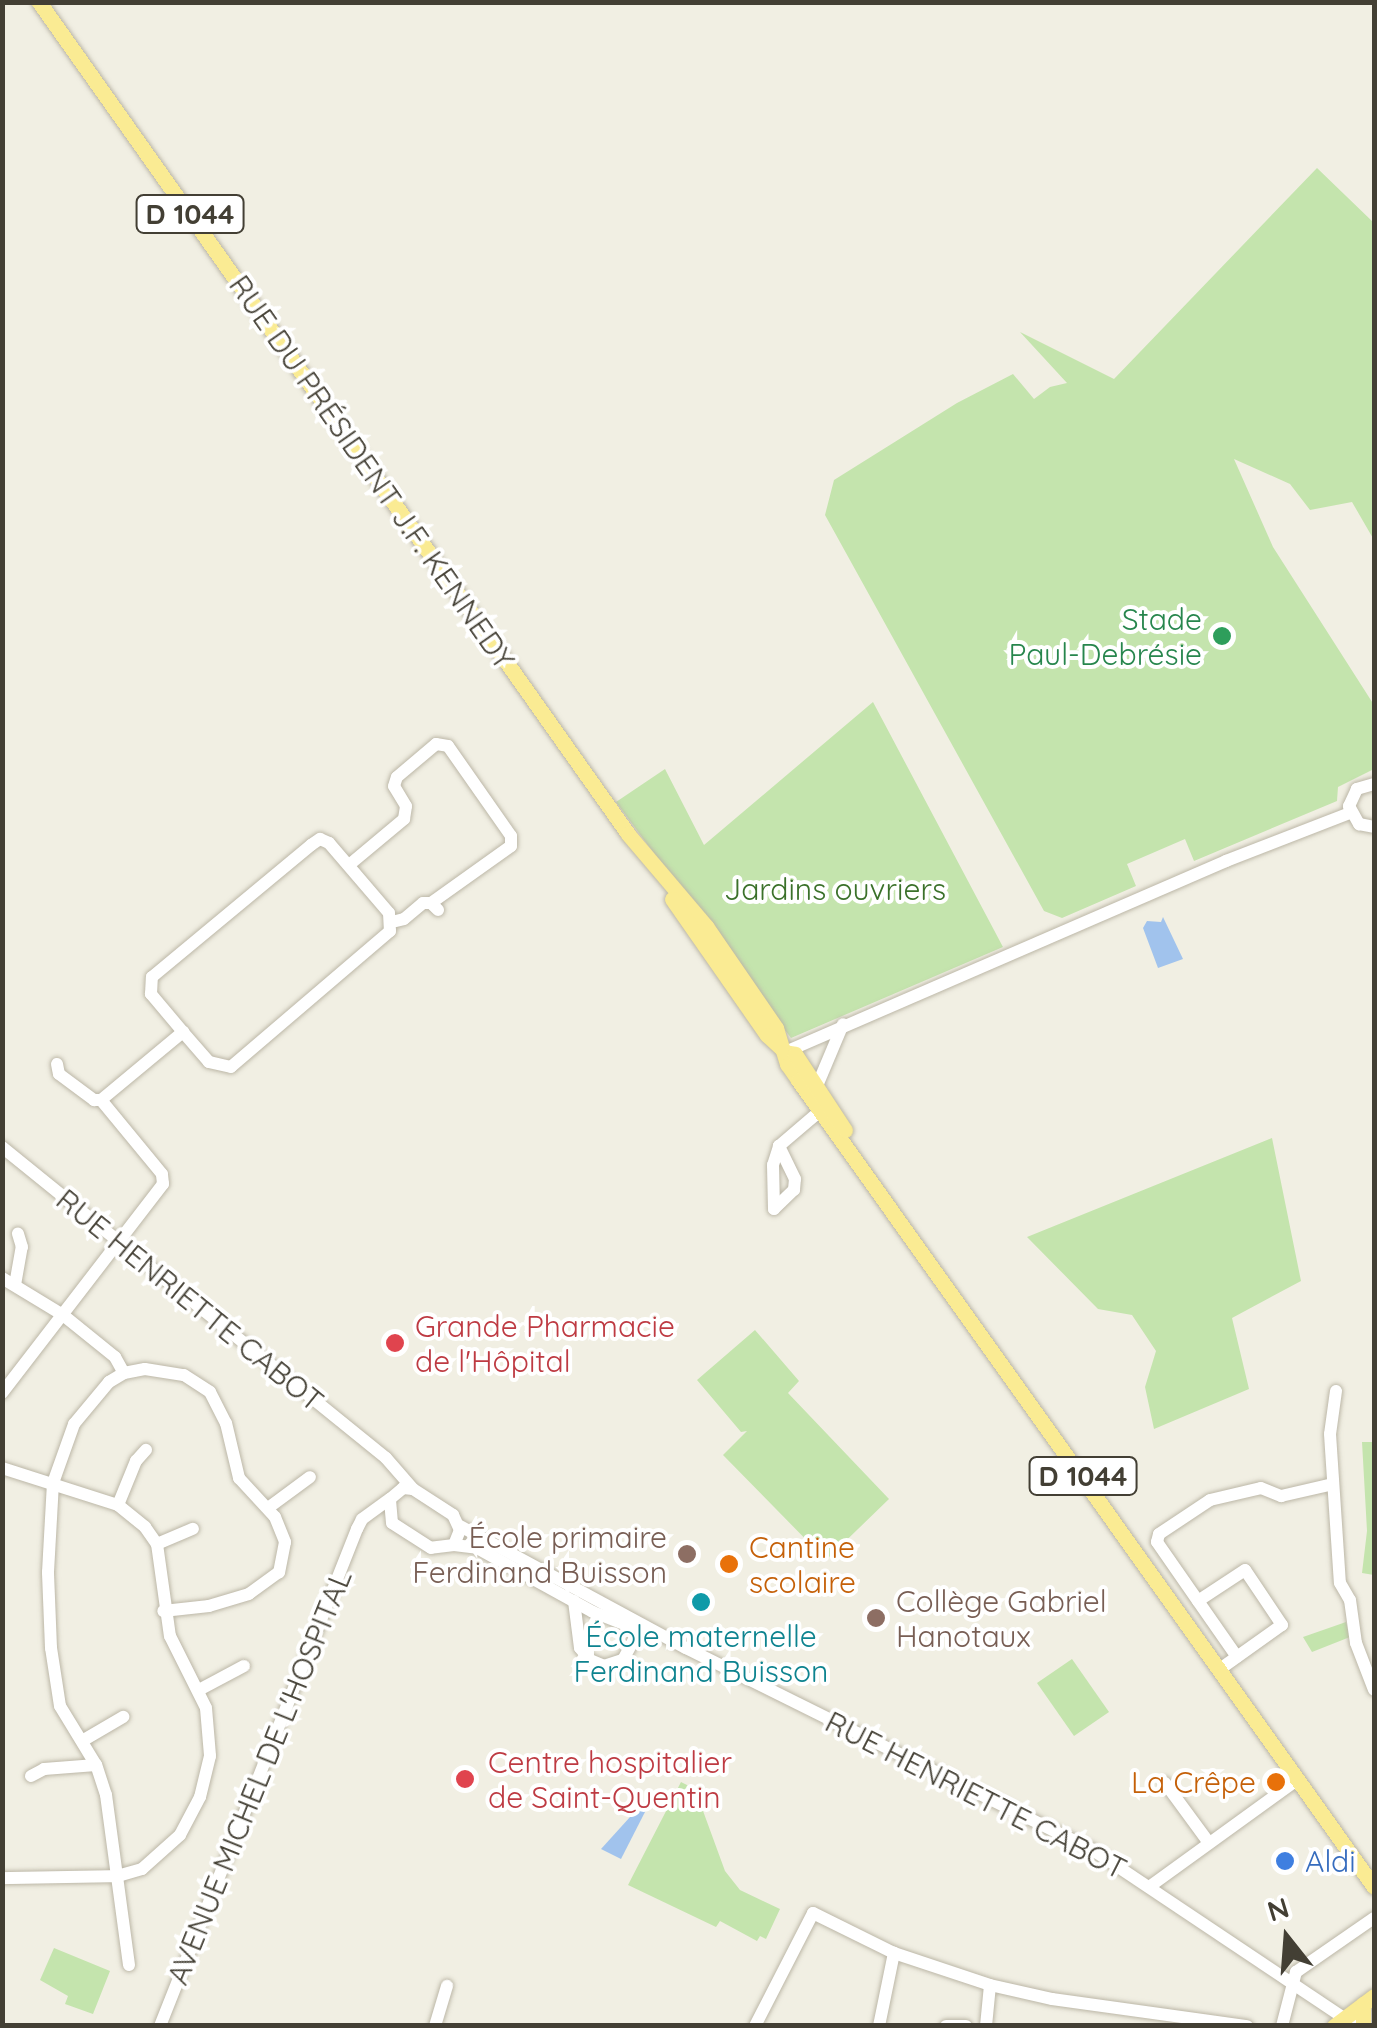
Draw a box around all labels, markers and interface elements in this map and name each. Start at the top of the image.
road number: D 1044 [135,191,245,237]
street label: RUE DU PRÉSIDENT J.F. KENNEDY [222,268,522,676]
place label: Stade Paul-Debrésie [1009,601,1202,672]
marker: Stade Paul-Debrésie [1211,625,1233,647]
park label: Jardins ouvriers [724,871,946,907]
street label: RUE HENRIETTE CABOT [49,1181,331,1419]
place label: Grande Pharmacie de l'Hôpital [415,1308,675,1378]
marker: Grande Pharmacie de l'Hôpital [384,1332,406,1354]
road number: D 1044 [1028,1453,1138,1499]
place label: École primaire Ferdinand Buisson [412,1519,667,1590]
place label: Cantine scolaire [749,1529,856,1600]
marker: École primaire Ferdinand Buisson [676,1543,698,1565]
marker: Cantine scolaire [718,1553,740,1575]
street label: AVENUE MICHEL DE L'HOSPITAL [159,1564,359,1990]
place label: Collège Gabriel Hanotaux [896,1583,1107,1654]
marker: École maternelle Ferdinand Buisson [690,1591,712,1613]
marker: Collège Gabriel Hanotaux [865,1607,887,1629]
place label: École maternelle Ferdinand Buisson [574,1618,828,1688]
street label: RUE HENRIETTE CABOT [819,1703,1133,1887]
place label: Centre hospitalier de Saint-Quentin [488,1744,732,1814]
place label: La Crêpe [1131,1764,1256,1800]
marker: Centre hospitalier de Saint-Quentin [452,1766,478,1792]
marker: La Crêpe [1265,1771,1287,1793]
place label: Aldi [1305,1843,1356,1879]
marker: Aldi [1274,1850,1296,1872]
north arrow [1237,1888,1337,1988]
text: N [1263,1889,1293,1929]

